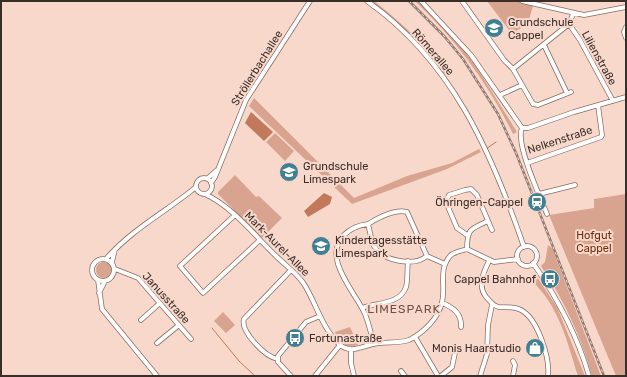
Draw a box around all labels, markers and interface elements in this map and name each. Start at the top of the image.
place label: Grundschule Cappel [508,16,573,42]
school or university icon: Grundschule Cappel [483,17,505,39]
street label: Römerallee [409,26,457,78]
street label: Ströllerbachallee [229,28,285,108]
street label: Lilienstraße [579,29,619,87]
street label: Nelkenstraße [526,123,594,157]
place label: Grundschule Limespark [303,160,368,186]
school or university icon: Grundschule Limespark [278,161,300,183]
station icon: Öhringen-Cappel [526,191,548,213]
place label: Öhringen-Cappel [435,196,523,209]
street label: Mark-Aurel-Allee [242,209,312,279]
park label: Hofgut Cappel [576,229,613,255]
place label: Kindertagesstätte Limespark [335,234,427,260]
school or university icon: Kindertagesstätte Limespark [310,235,332,257]
bus stop icon: Cappel Bahnhof [539,268,561,290]
street label: Janusstraße [140,270,192,326]
place label: Cappel Bahnhof [454,273,537,286]
district label: LIMESPARK [367,302,441,316]
bus stop icon: Fortunastraße [284,327,306,349]
place label: Fortunastraße [309,332,382,345]
shop icon: Monis Haarstudio [524,337,546,359]
place label: Monis Haarstudio [432,342,521,355]

